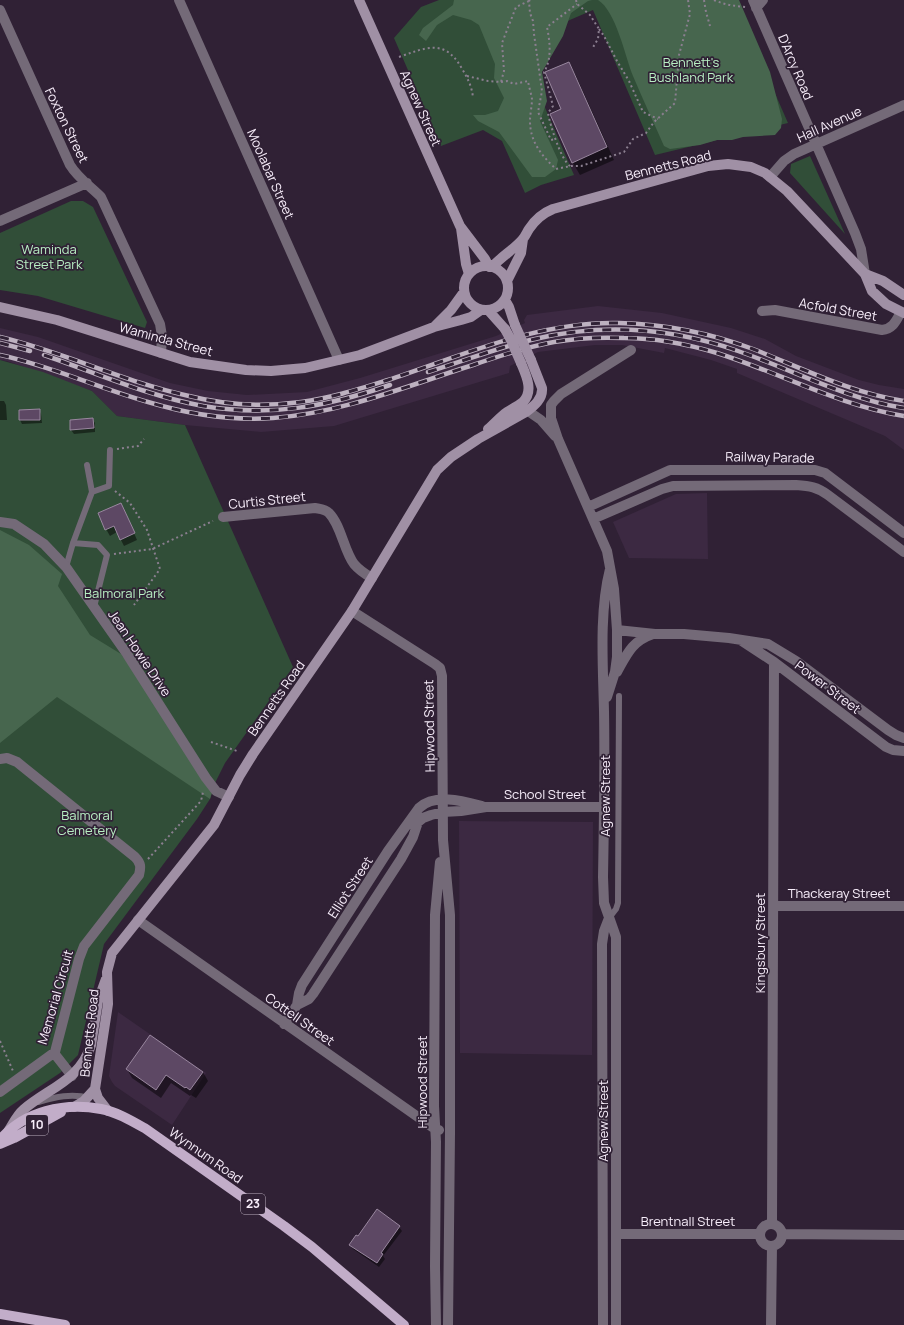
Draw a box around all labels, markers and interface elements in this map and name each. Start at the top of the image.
street label: D'Arcy Road [774,31,818,103]
park label: Bennett's Bushland Park [649,53,734,86]
street label: Agnew Street [396,67,446,149]
street label: Foxton Street [41,84,93,166]
street label: Hall Avenue [794,102,865,146]
street label: Moolabar Street [243,126,299,222]
street label: Bennetts Road [623,146,713,184]
park label: Waminda Street Park [16,240,83,273]
street label: Acfold Street [798,293,878,325]
street label: Waminda Street [117,318,215,360]
street label: Railway Parade [725,447,815,467]
street label: Curtis Street [227,487,307,513]
park label: Balmoral Park [84,584,165,602]
street label: Jean Howie Drive [104,606,176,700]
street label: Power Street [791,656,865,718]
street label: Bennetts Road [243,657,309,739]
street label: Hipwood Street [419,679,439,773]
street label: Agnew Street [596,755,614,837]
street label: School Street [504,785,586,803]
park label: Balmoral Cemetery [57,806,117,839]
street label: Elliot Street [323,853,377,921]
street label: Thackeray Street [788,884,890,902]
street label: Kingsbury Street [751,893,769,993]
street label: Memorial Circuit [33,948,77,1046]
street label: Bennetts Road [75,988,103,1078]
street label: Cottell Street [262,988,338,1050]
street label: Hipwood Street [413,1036,431,1128]
street label: Agnew Street [594,1080,612,1162]
road number: 10 [26,1115,48,1135]
street label: Wynnum Road [165,1123,247,1187]
road number: 23 [241,1194,265,1214]
street label: Brentnall Street [641,1212,735,1230]

